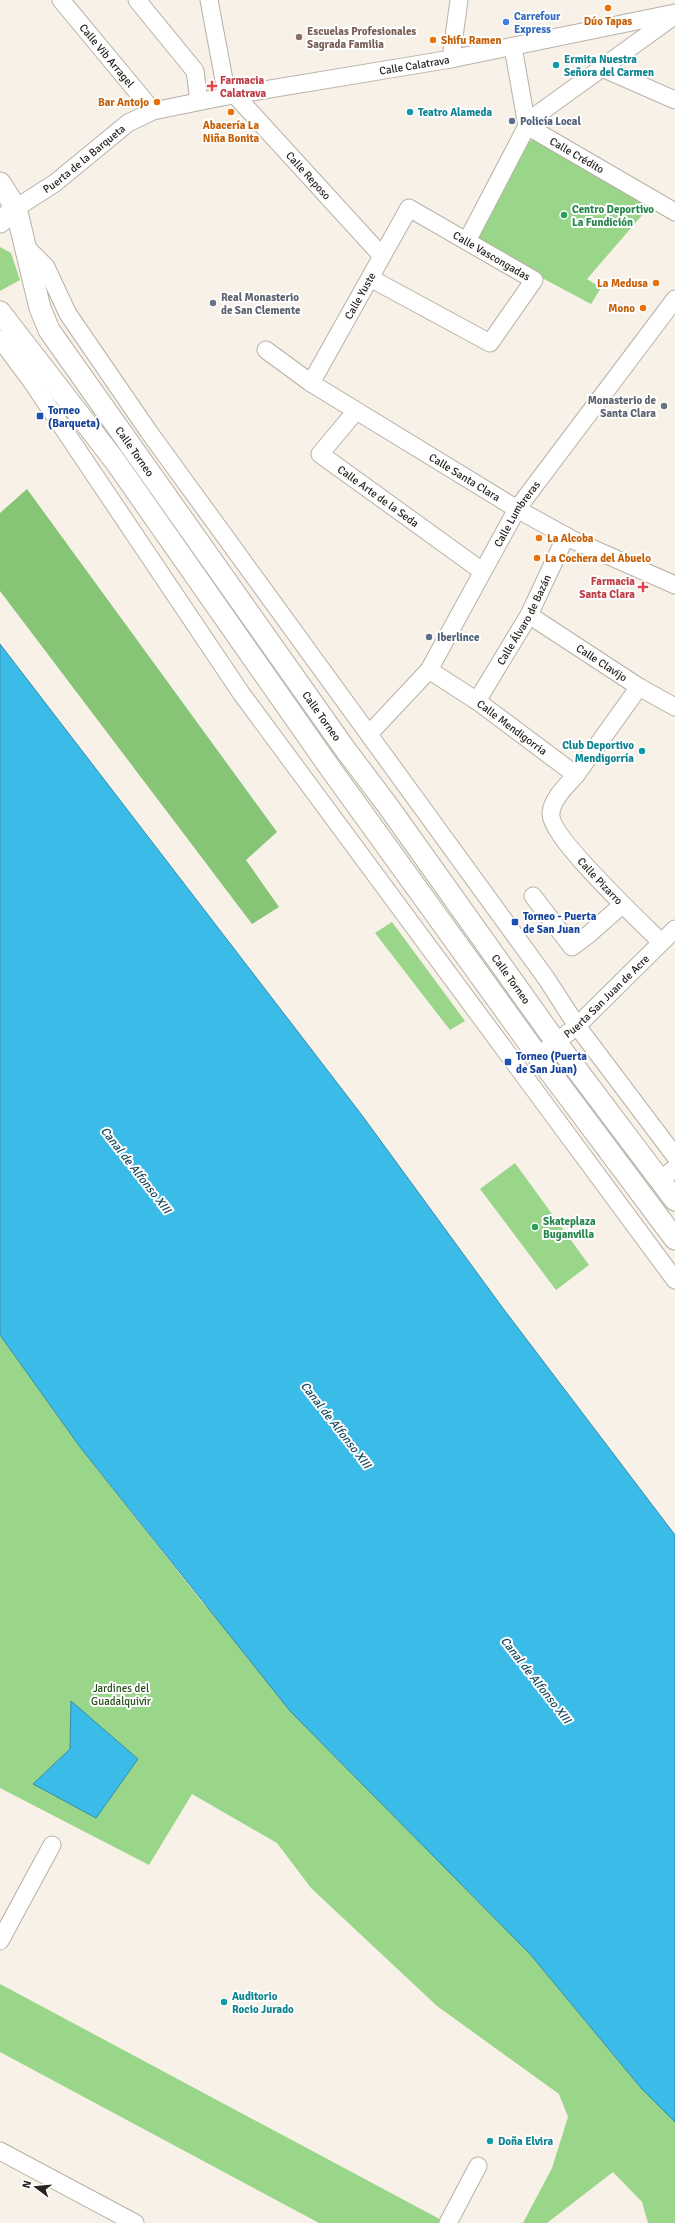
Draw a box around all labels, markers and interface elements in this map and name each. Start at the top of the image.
marker: Dúo Tapas [603,3,613,13]
place label: Carrefour Express [514,10,561,36]
place label: Dúo Tapas [584,15,632,28]
marker: Carrefour Express [501,17,511,27]
street label: Calle Vib Arragel [76,21,137,90]
place label: Escuelas Profesionales Sagrada Familia [307,25,416,51]
marker: Escuelas Profesionales Sagrada Familia [294,32,304,42]
place label: Shifu Ramen [441,34,501,47]
marker: Shifu Ramen [428,35,438,45]
street label: Calle Calatrava [378,53,451,78]
place label: Ermita Nuestra Señora del Carmen [564,53,654,79]
marker: Ermita Nuestra Señora del Carmen [551,60,561,70]
place label: Farmacia Calatrava [220,74,266,100]
marker: Farmacia Calatrava [207,81,217,91]
place label: Bar Antojo [98,96,149,109]
marker: Bar Antojo [152,97,162,107]
place label: Teatro Alameda [418,106,492,119]
marker: Abacería La Niña Bonita [226,107,236,117]
marker: Teatro Alameda [405,107,415,117]
place label: Policía Local [520,115,581,128]
marker: Policía Local [507,116,517,126]
place label: Abacería La Niña Bonita [203,119,260,145]
street label: Puerta de la Barqueta [41,122,128,196]
street label: Calle Crédito [547,135,606,176]
street label: Calle Reposo [283,149,333,203]
place label: Centro Deportivo La Fundición [572,203,654,229]
marker: Centro Deportivo La Fundición [559,210,569,220]
street label: Calle Vascongadas [450,229,533,284]
street label: Calle Yuste [342,270,379,322]
place label: La Medusa [597,277,648,290]
marker: La Medusa [651,278,661,288]
place label: Real Monasterio de San Clemente [221,291,301,317]
marker: Real Monasterio de San Clemente [208,298,218,308]
place label: Mono [608,302,635,315]
marker: Mono [638,303,648,313]
place label: Monasterio de Santa Clara [588,394,657,420]
marker: Monasterio de Santa Clara [659,401,669,411]
place label: Torneo (Barqueta) [48,404,100,430]
marker: Torneo (Barqueta) [35,411,45,421]
street label: Calle Torneo [112,424,157,479]
street label: Calle Santa Clara [427,451,503,504]
street label: Calle Arte de la Seda [335,463,422,530]
street label: Calle Lumbreras [491,478,543,549]
place label: La Alcoba [547,532,594,545]
marker: La Alcoba [534,533,544,543]
place label: La Cochera del Abuelo [545,552,651,565]
marker: La Cochera del Abuelo [532,553,542,563]
street label: Calle Álvaro de Bazán [494,573,554,667]
place label: Farmacia Santa Clara [579,575,635,601]
marker: Farmacia Santa Clara [638,582,648,592]
place label: Iberlince [437,631,480,644]
marker: Iberlince [424,632,434,642]
street label: Calle Clavijo [574,642,630,685]
street label: Calle Torneo [299,689,344,744]
street label: Calle Mendigorria [474,697,550,758]
place label: Club Deportivo Mendigorría [562,739,634,765]
marker: Club Deportivo Mendigorría [637,746,647,756]
street label: Calle Pizarro [575,855,625,908]
place label: Torneo - Puerta de San Juan [523,910,597,936]
marker: Torneo - Puerta de San Juan [510,917,520,927]
street label: Calle Torneo [489,952,533,1007]
street label: Puerta San Juan de Acre [561,952,652,1041]
place label: Torneo (Puerta de San Juan) [516,1050,587,1076]
marker: Torneo (Puerta de San Juan) [503,1057,513,1067]
water label: Canal de Alfonso XIII [97,1124,175,1218]
place label: Skateplaza Buganvilla [543,1215,596,1241]
marker: Skateplaza Buganvilla [530,1222,540,1232]
water label: Canal de Alfonso XIII [297,1379,375,1473]
water label: Canal de Alfonso XIII [497,1634,575,1728]
park label: Jardines del Guadalquivir [91,1682,151,1708]
place label: Auditorio Rocio Jurado [232,1990,294,2016]
marker: Auditorio Rocio Jurado [219,1997,229,2007]
place label: Doña Elvira [498,2135,553,2148]
marker: Doña Elvira [485,2136,495,2146]
north arrow [16,2167,56,2207]
text: N [20,2179,34,2190]

